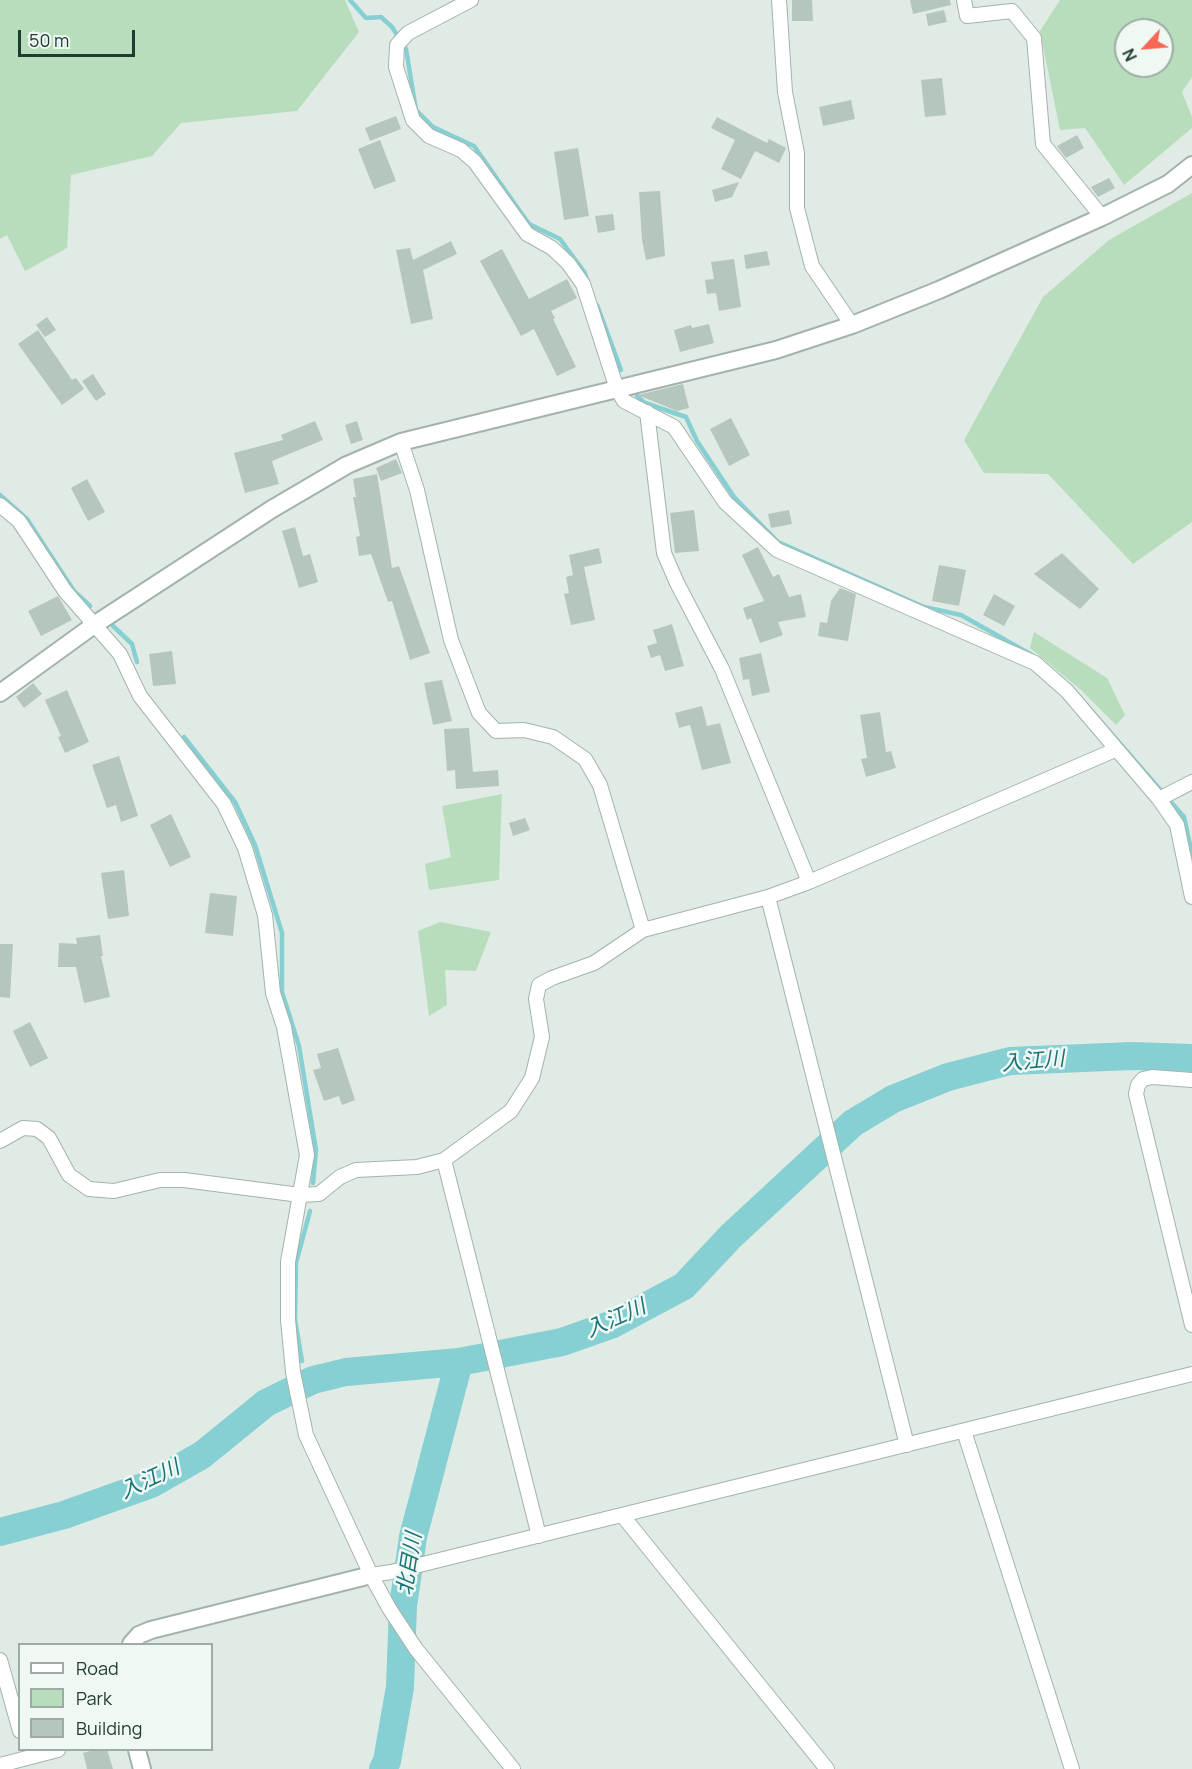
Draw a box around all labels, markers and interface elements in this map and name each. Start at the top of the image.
scale bar [21,18,138,56]
north arrow [1114,18,1174,78]
text: 50 m [29,28,69,52]
text: N [1117,45,1142,65]
water label: 入江川 [1001,1047,1065,1077]
water label: 入江川 [582,1295,650,1343]
water label: 入江川 [116,1455,184,1505]
water label: 北目川 [393,1531,427,1597]
legend [18,1643,213,1751]
text: Road [76,1656,119,1680]
text: Park [76,1686,112,1710]
text: Building [76,1716,142,1740]

